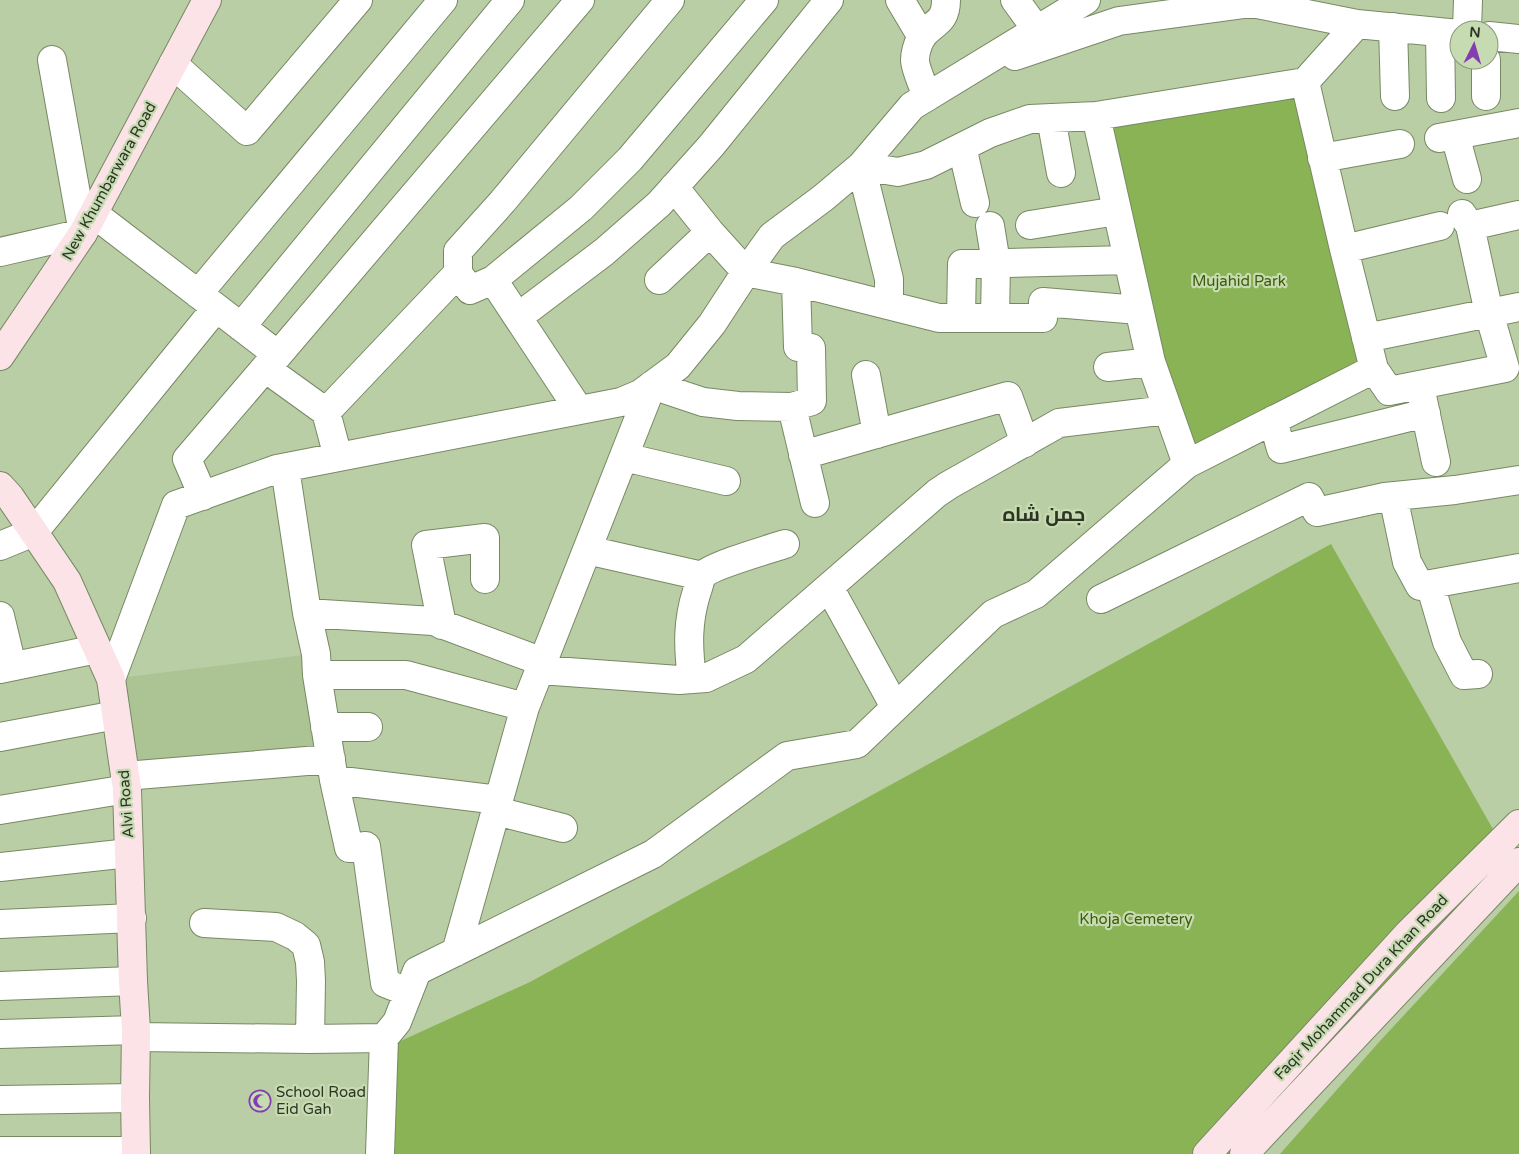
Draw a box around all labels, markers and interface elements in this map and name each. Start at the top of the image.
north arrow [1449,20,1499,70]
text: N [1469,24,1481,42]
street label: New Khumbarwara Road [58,99,160,263]
park label: Mujahid Park [1192,272,1286,290]
district label: جمن شاہ [1003,503,1085,527]
street label: Alvi Road [115,769,137,839]
street label: Faqir Mohammad Dura Khan Road [1270,891,1452,1083]
park label: Khoja Cemetery [1079,910,1193,928]
place label: School Road Eid Gah [276,1083,366,1118]
mosque icon: School Road Eid Gah [248,1089,272,1113]

